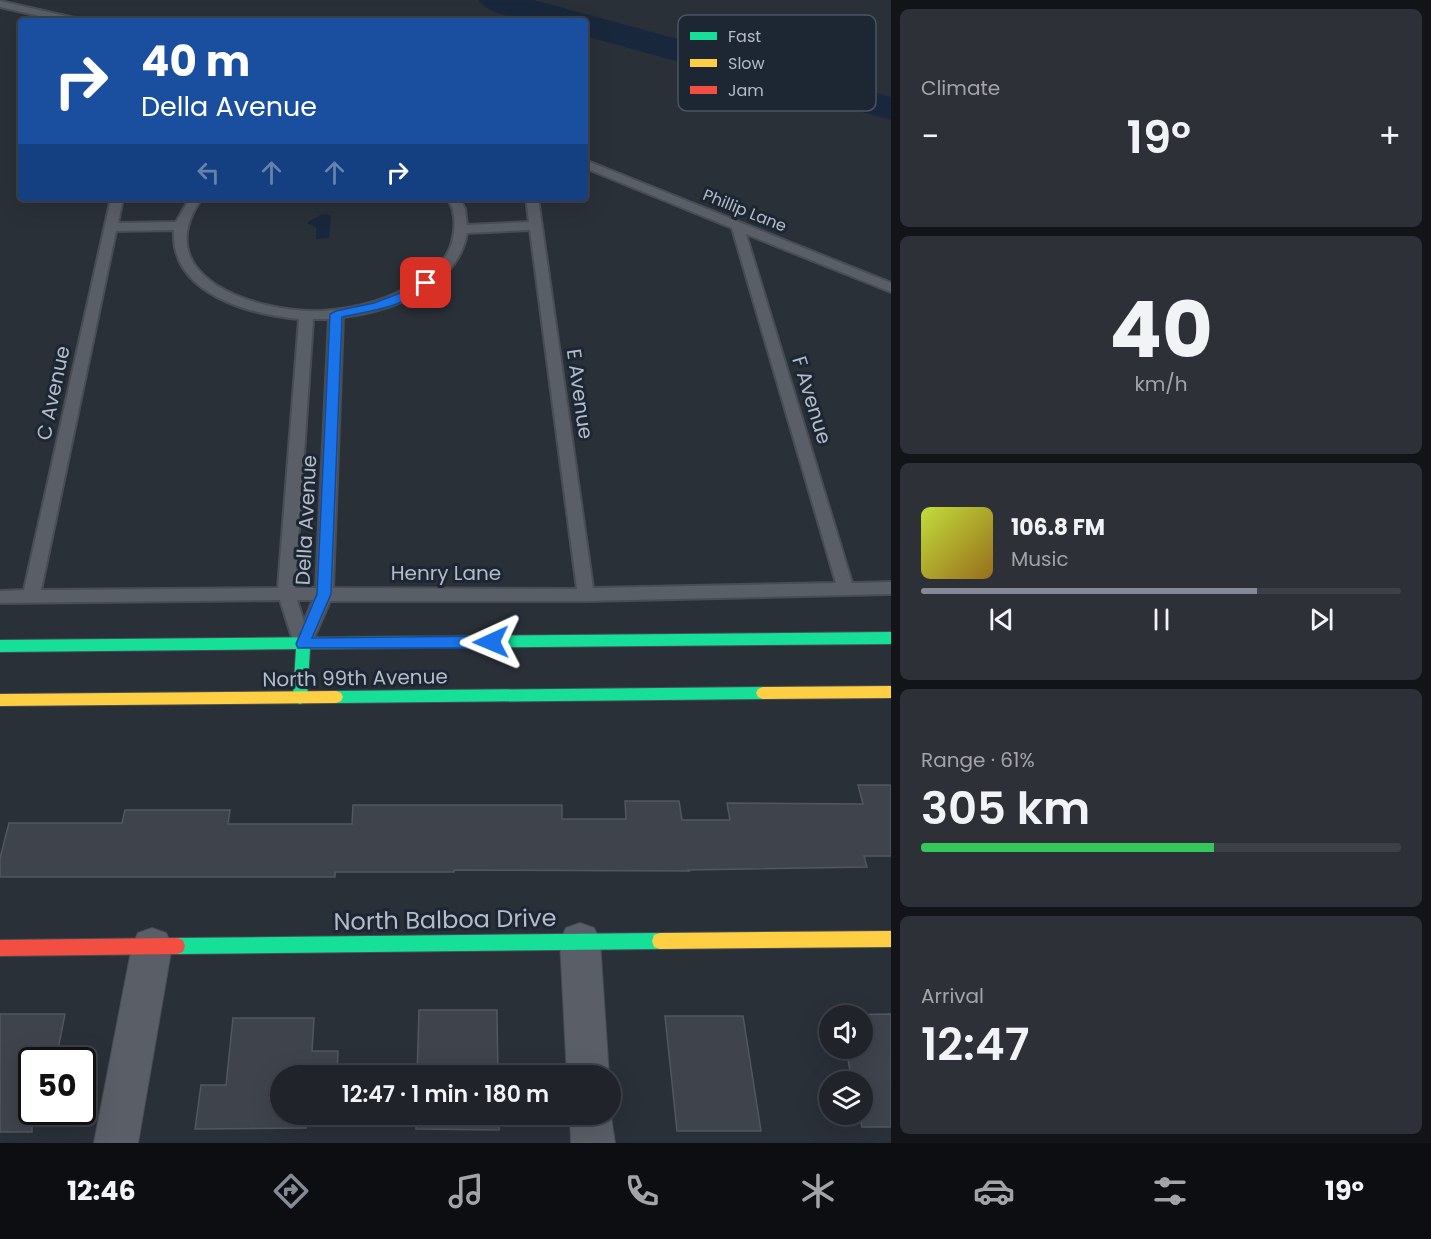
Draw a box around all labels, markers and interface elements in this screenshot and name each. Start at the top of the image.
legend [678,15,876,111]
text: Fast [728,25,761,48]
text: 40 m [141,32,250,91]
icon: right [42,42,120,120]
text: Slow [728,52,765,75]
text: Climate [921,74,1000,102]
text: Jam [728,79,764,102]
text: Della Avenue [141,88,317,125]
text: 19° [1127,106,1191,169]
text: − [921,113,939,160]
text: + [1378,113,1401,160]
icon: left [192,156,225,189]
icon: ahead [255,156,288,189]
icon: ahead [318,156,351,189]
icon: right [381,156,414,189]
street label: Phillip Lane [700,183,790,238]
pin [400,257,451,308]
icon: arrive [409,266,442,299]
text: 40 [1109,275,1213,384]
street label: C Avenue [29,343,77,443]
street label: E Avenue [560,347,600,441]
street label: F Avenue [785,353,839,447]
text: km/h [1134,370,1188,398]
street label: Della Avenue [289,454,323,586]
text: 106.8 FM [1011,512,1105,543]
text: Music [1011,545,1069,573]
street label: Henry Lane [391,559,501,587]
icon: previous [985,603,1018,636]
icon: pause [1145,603,1178,636]
icon: next [1305,603,1338,636]
position arrow [459,610,523,674]
street label: North 99th Avenue [262,662,448,694]
text: Range · 61% [921,746,1035,774]
text: 305 km [921,777,1090,840]
street label: North Balboa Drive [333,901,557,938]
text: Arrival [921,982,984,1010]
map controls [819,1005,873,1125]
button: sound [819,1005,873,1059]
text: 12:47 [921,1013,1029,1076]
speed limit sign: 50 [18,1047,96,1125]
button: layers [819,1071,873,1125]
text: 12:47 · 1 min · 180 m [342,1079,549,1110]
icon: directions [270,1170,312,1212]
icon: music [445,1170,487,1212]
icon: phone [621,1170,663,1212]
icon: climate [797,1170,839,1212]
icon: car [973,1170,1015,1212]
icon: filters [1149,1170,1191,1212]
text: 12:46 [67,1172,136,1209]
text: 19° [1325,1172,1364,1209]

